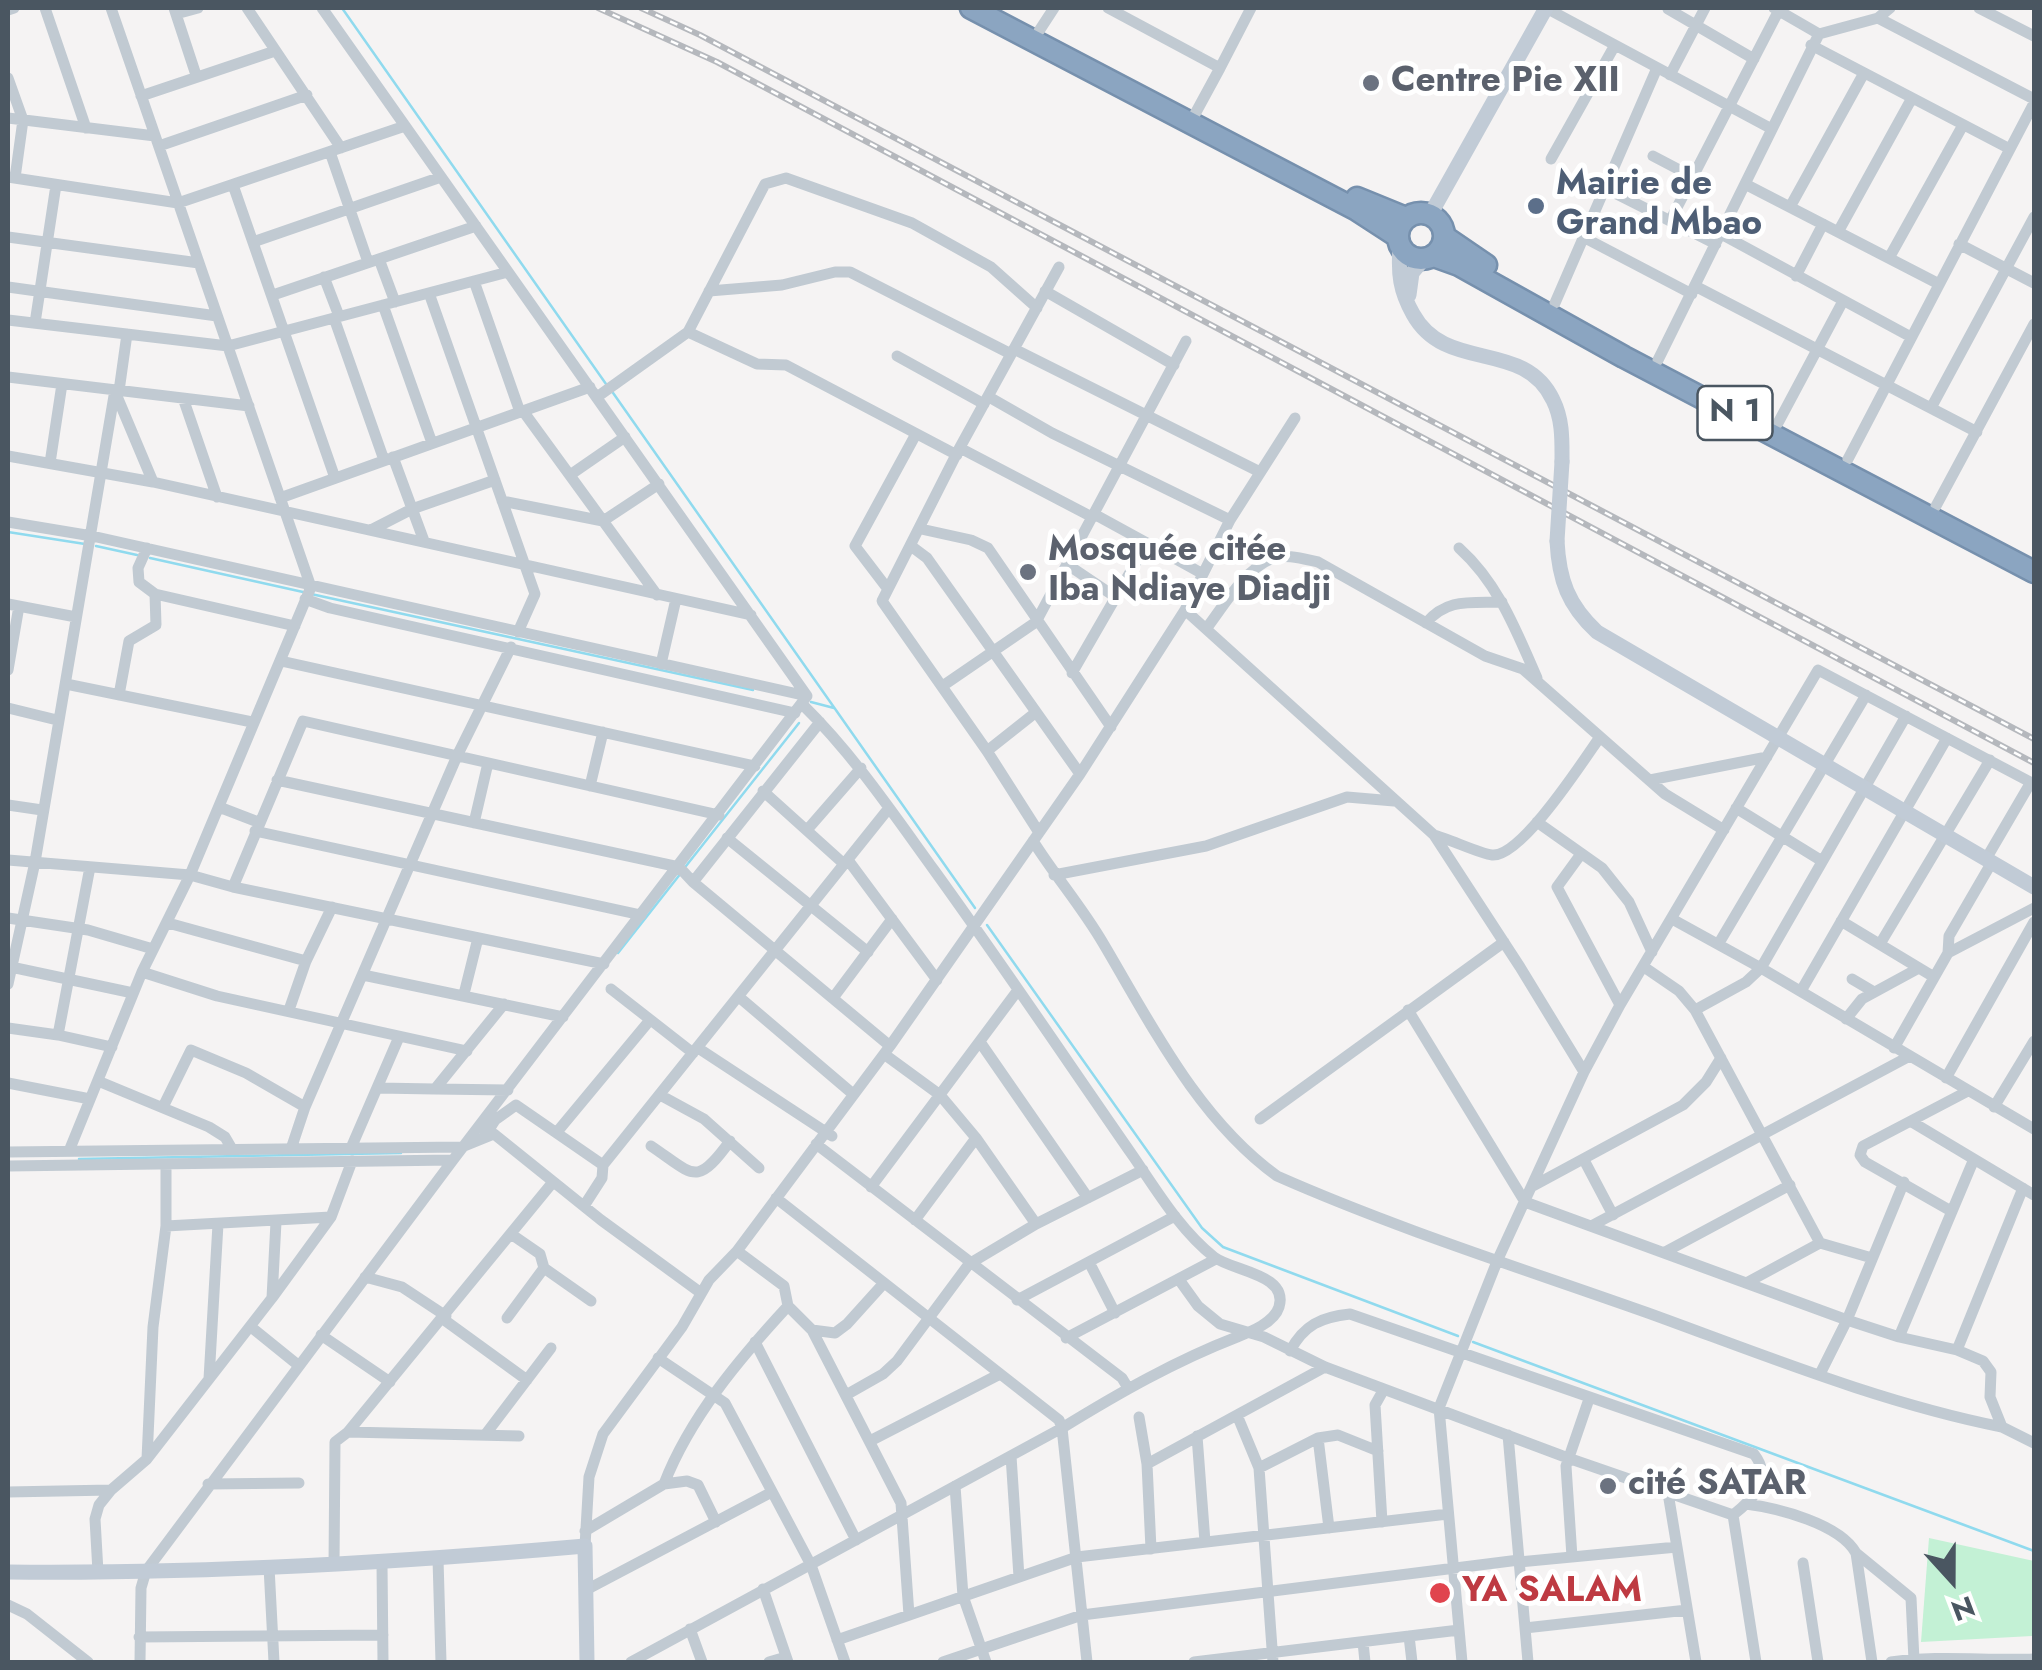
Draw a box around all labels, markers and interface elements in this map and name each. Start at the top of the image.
place label: Centre Pie XII [1391,62,1620,104]
marker: Centre Pie XII [1360,72,1382,94]
place label: Mairie de Grand Mbao [1556,165,1762,247]
marker: Mairie de Grand Mbao [1525,195,1547,217]
road number: N 1 [1698,386,1772,440]
place label: Mosquée citée Iba Ndiaye Diadji [1048,531,1331,613]
marker: Mosquée citée Iba Ndiaye Diadji [1017,561,1039,583]
place label: cité SATAR [1628,1465,1806,1507]
marker: cité SATAR [1597,1475,1619,1497]
north arrow [1902,1530,2002,1630]
place label: YA SALAM [1462,1572,1642,1614]
marker: YA SALAM [1427,1580,1453,1606]
text: N [1945,1585,1981,1632]

